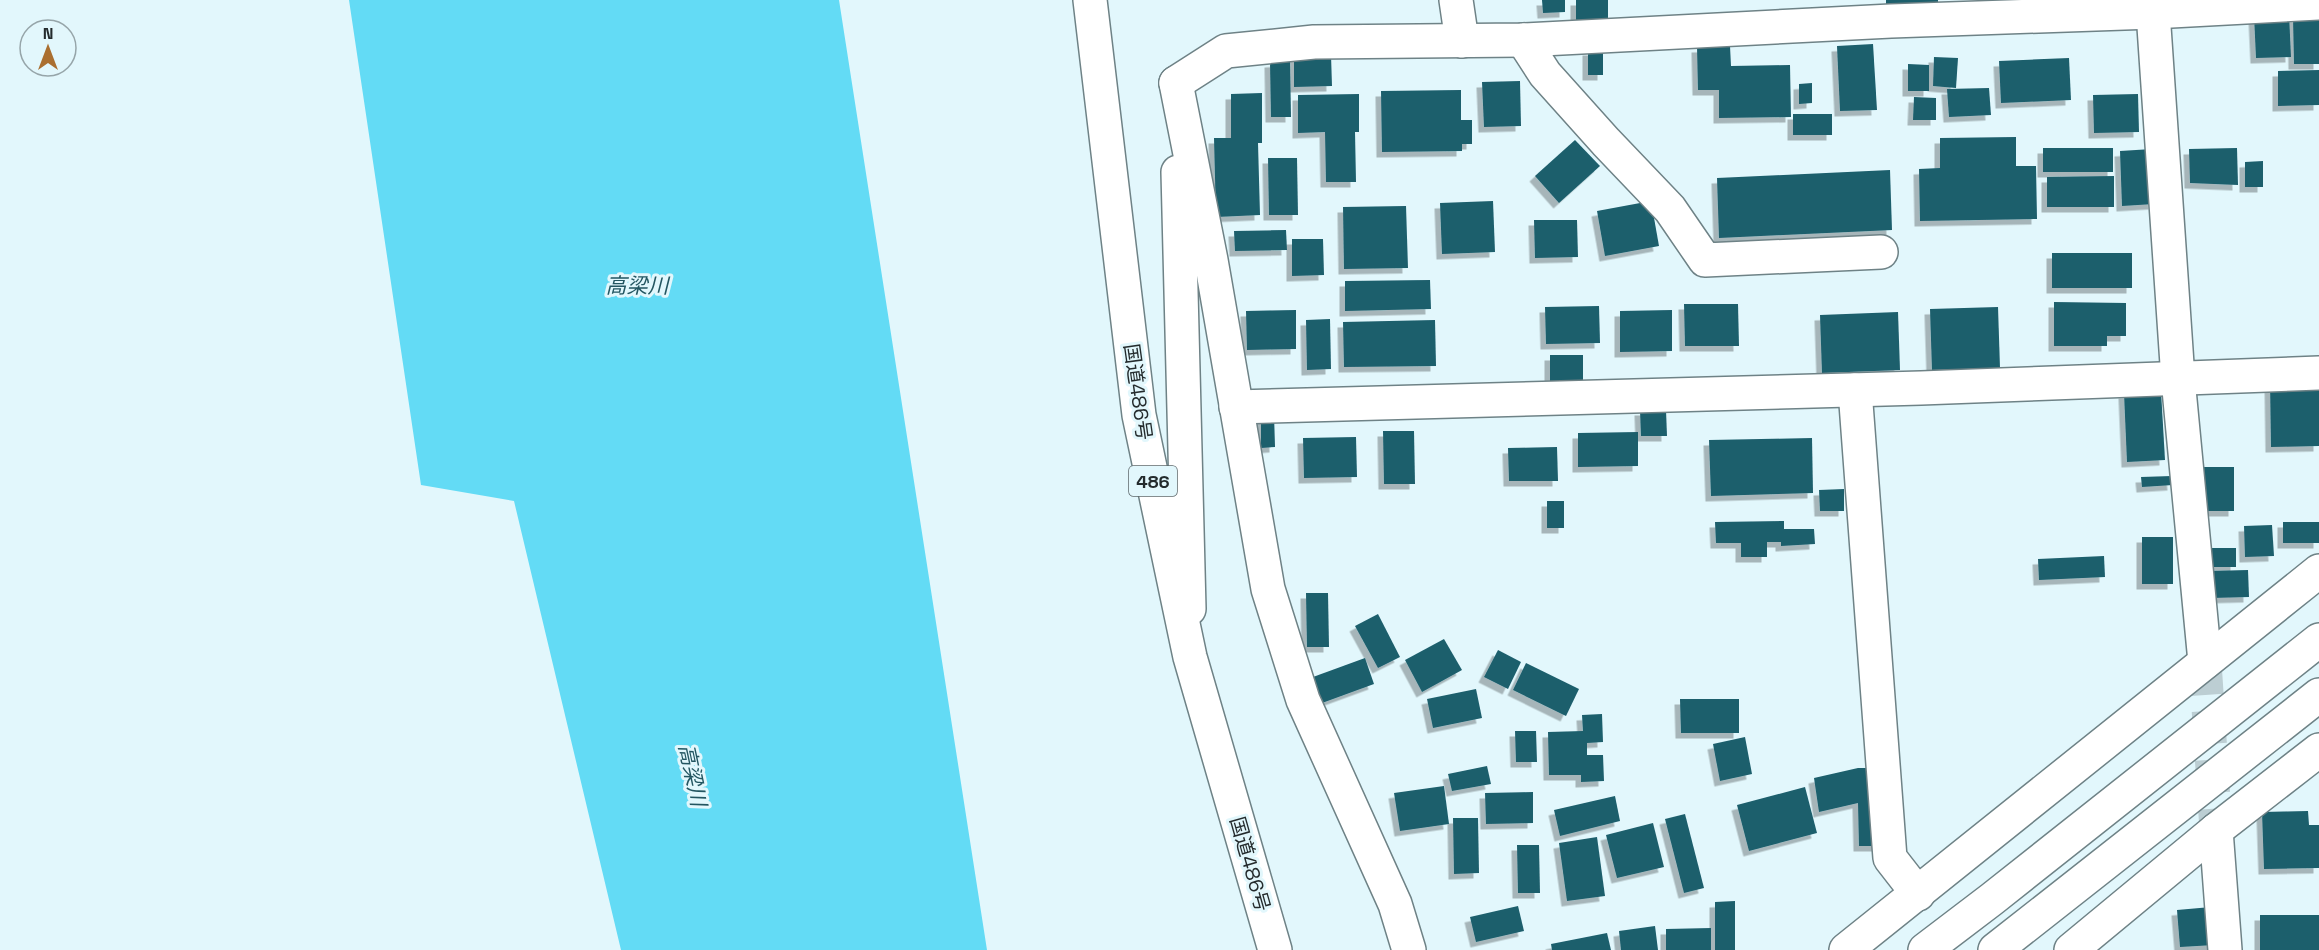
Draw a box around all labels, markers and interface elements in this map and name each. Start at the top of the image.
north arrow [18,18,78,78]
text: N [43,23,53,44]
water label: 高梁川 [606,272,670,299]
street label: 国道486号 [1118,342,1158,442]
road number: 486 [1129,466,1177,496]
water label: 高梁川 [673,741,713,811]
street label: 国道486号 [1224,814,1276,914]

